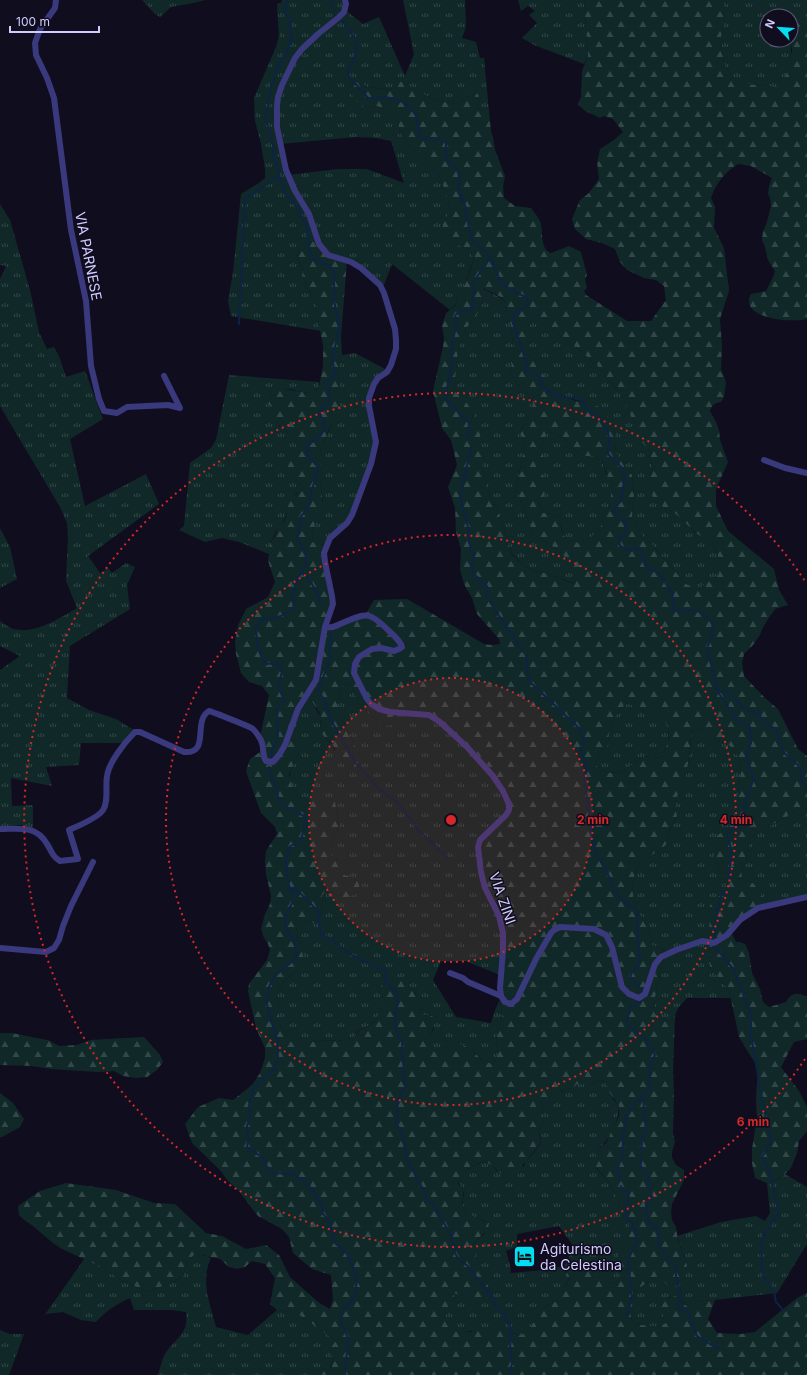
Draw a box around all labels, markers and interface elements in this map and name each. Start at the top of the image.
scale bar [10,8,99,34]
north arrow [759,8,799,48]
text: 100 m [16,14,50,29]
text: N [762,17,778,31]
street label: VIA PARNESE [72,210,106,302]
text: 2 min [577,812,609,827]
text: 4 min [720,812,752,827]
centre of rings [444,813,458,827]
street label: VIA ZINI [486,870,520,926]
text: 6 min [737,1114,769,1129]
place label: Agiturismo da Celestina [540,1240,622,1273]
hotel icon: Agiturismo da Celestina [511,1243,537,1269]

